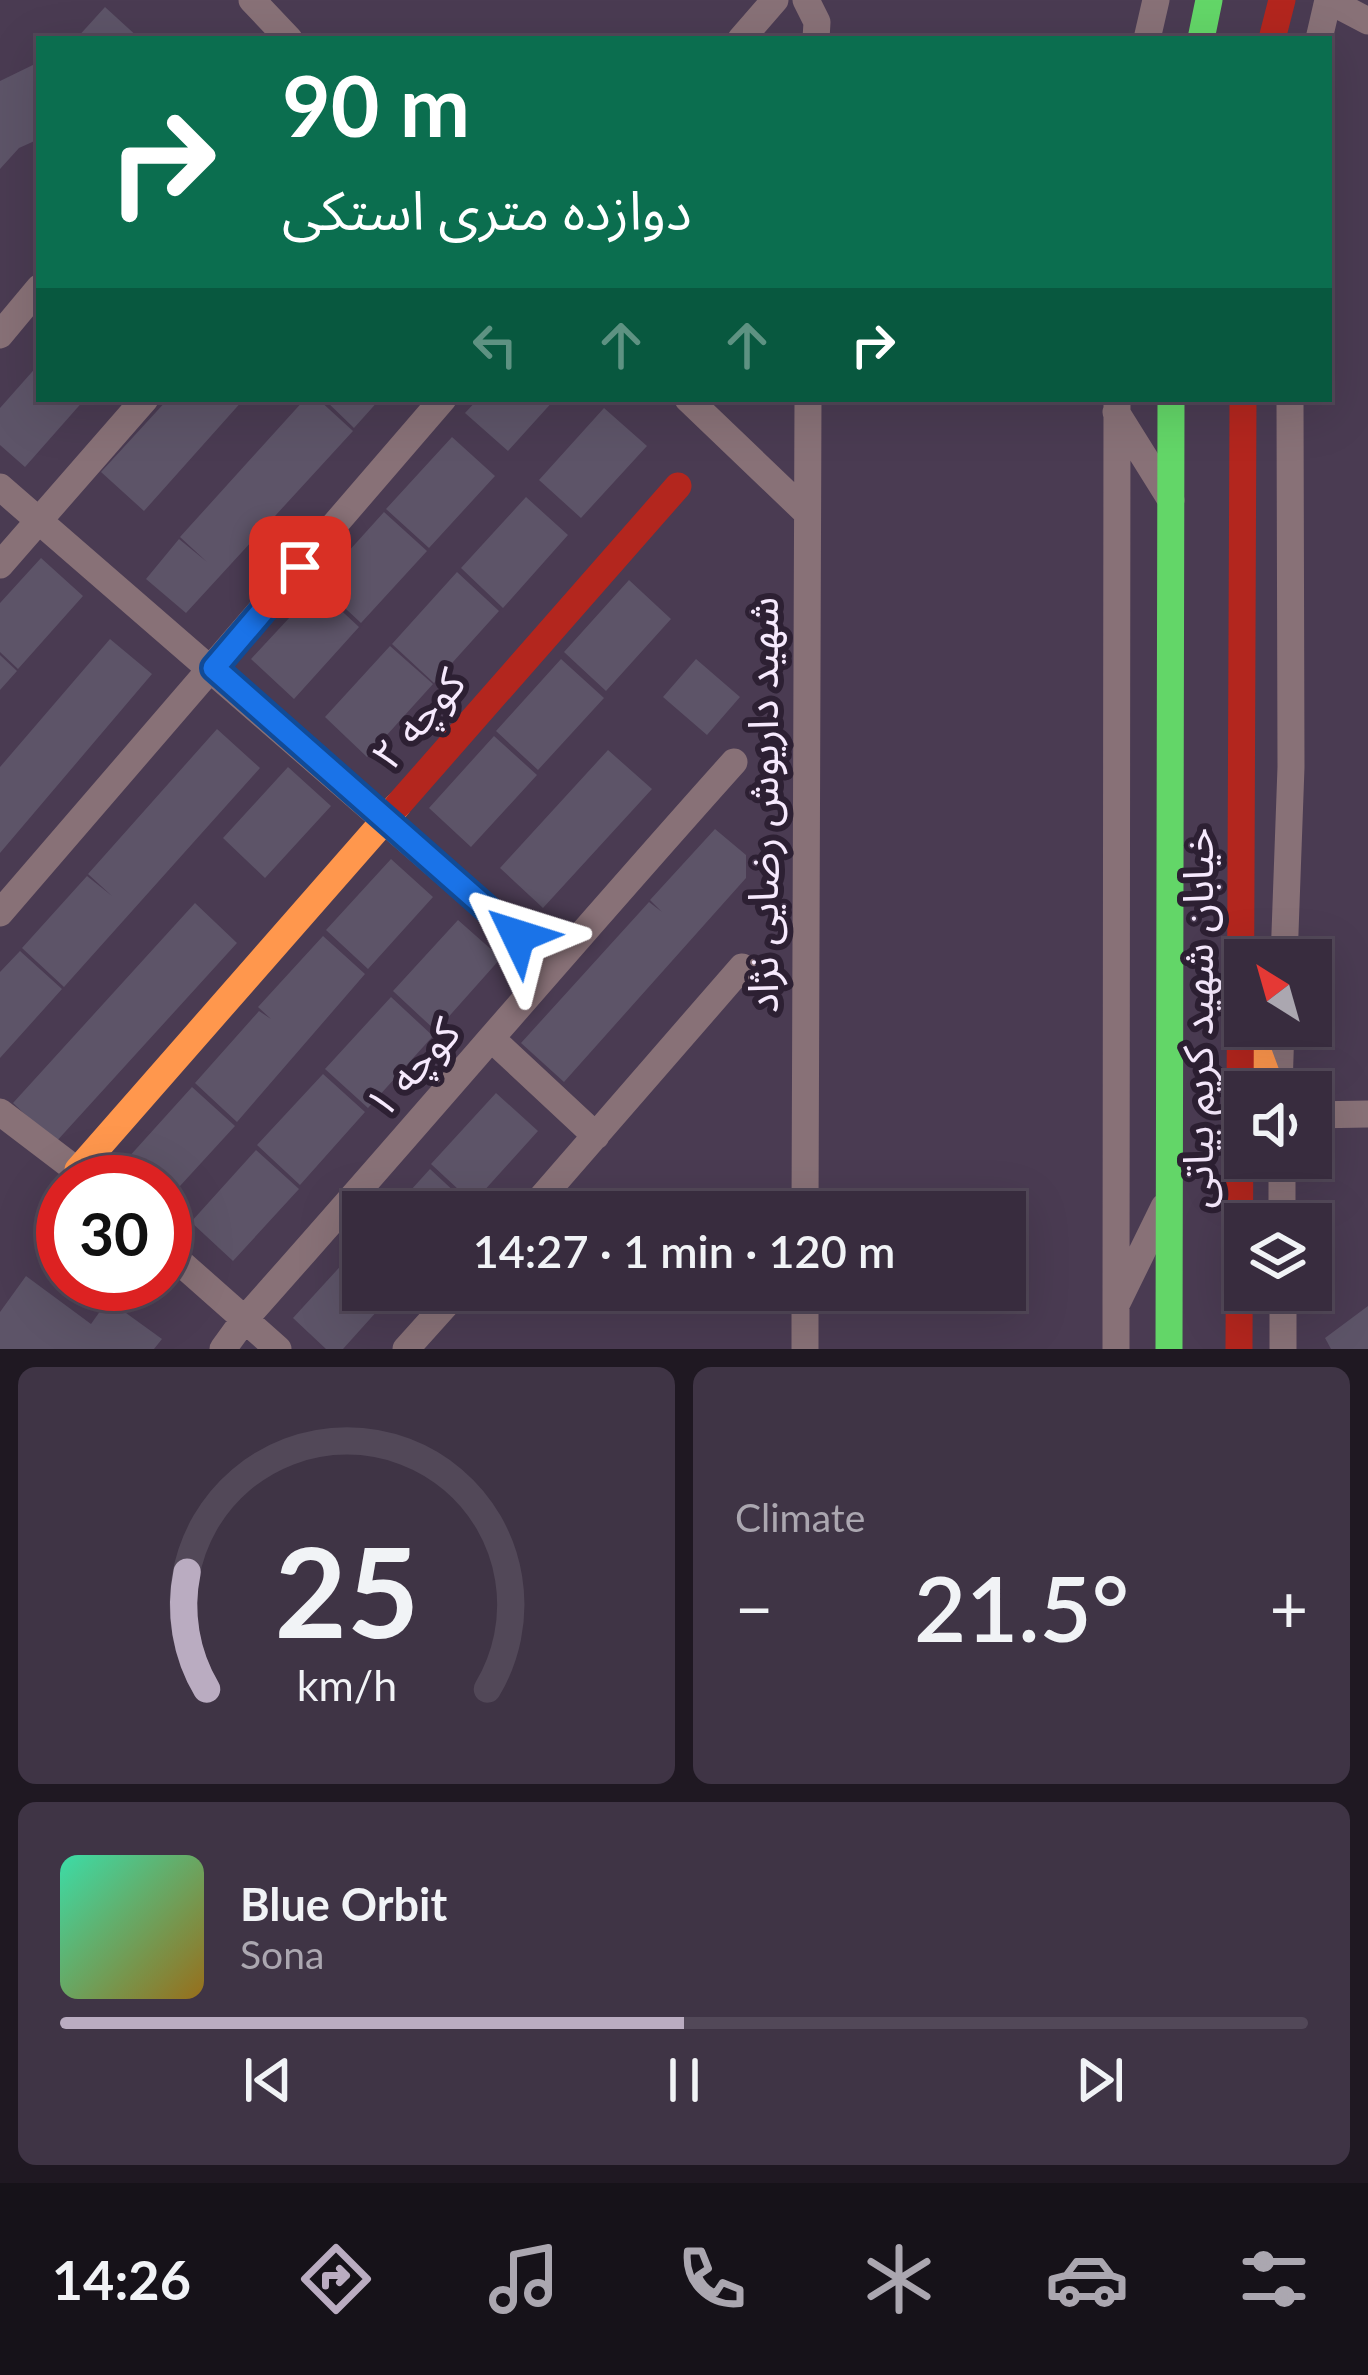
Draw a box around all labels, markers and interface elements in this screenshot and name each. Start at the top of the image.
text: 90 m [282,54,470,155]
icon: right [84,84,240,240]
text: دوازده متری استکی [282,177,692,242]
icon: left [462,312,528,378]
icon: ahead [588,312,654,378]
icon: ahead [714,312,780,378]
icon: right [840,312,906,378]
pin [249,516,351,618]
icon: arrive [267,534,333,600]
street label: شهید داریوش رضایی نژاد [737,597,788,1013]
street label: کوچه ۲ [360,657,477,781]
street label: خیابان شهید کریم بیاتی [1172,828,1230,1208]
position arrow [455,873,581,999]
north arrow [1224,939,1332,1047]
map controls [1224,939,1332,1311]
street label: کوچه ۱ [354,1007,472,1130]
button: sound [1224,1071,1332,1179]
speed limit sign: 30 [36,1155,192,1311]
button: layers [1224,1203,1332,1311]
text: 14:27 · 1 min · 120 m [473,1224,895,1278]
text: Climate [735,1494,865,1540]
text: 25 [274,1515,419,1665]
text: 21.5° [914,1553,1129,1661]
text: − [735,1568,773,1647]
text: + [1270,1568,1308,1647]
text: km/h [296,1658,397,1709]
text: Blue Orbit [240,1877,447,1931]
text: Sona [240,1931,324,1977]
icon: previous [235,2047,301,2113]
icon: pause [651,2047,717,2113]
icon: next [1067,2047,1133,2113]
icon: directions [294,2237,378,2321]
icon: music [482,2237,566,2321]
icon: phone [670,2237,754,2321]
icon: climate [857,2237,941,2321]
icon: car [1045,2237,1129,2321]
icon: filters [1232,2237,1316,2321]
text: 14:26 [52,2247,191,2312]

